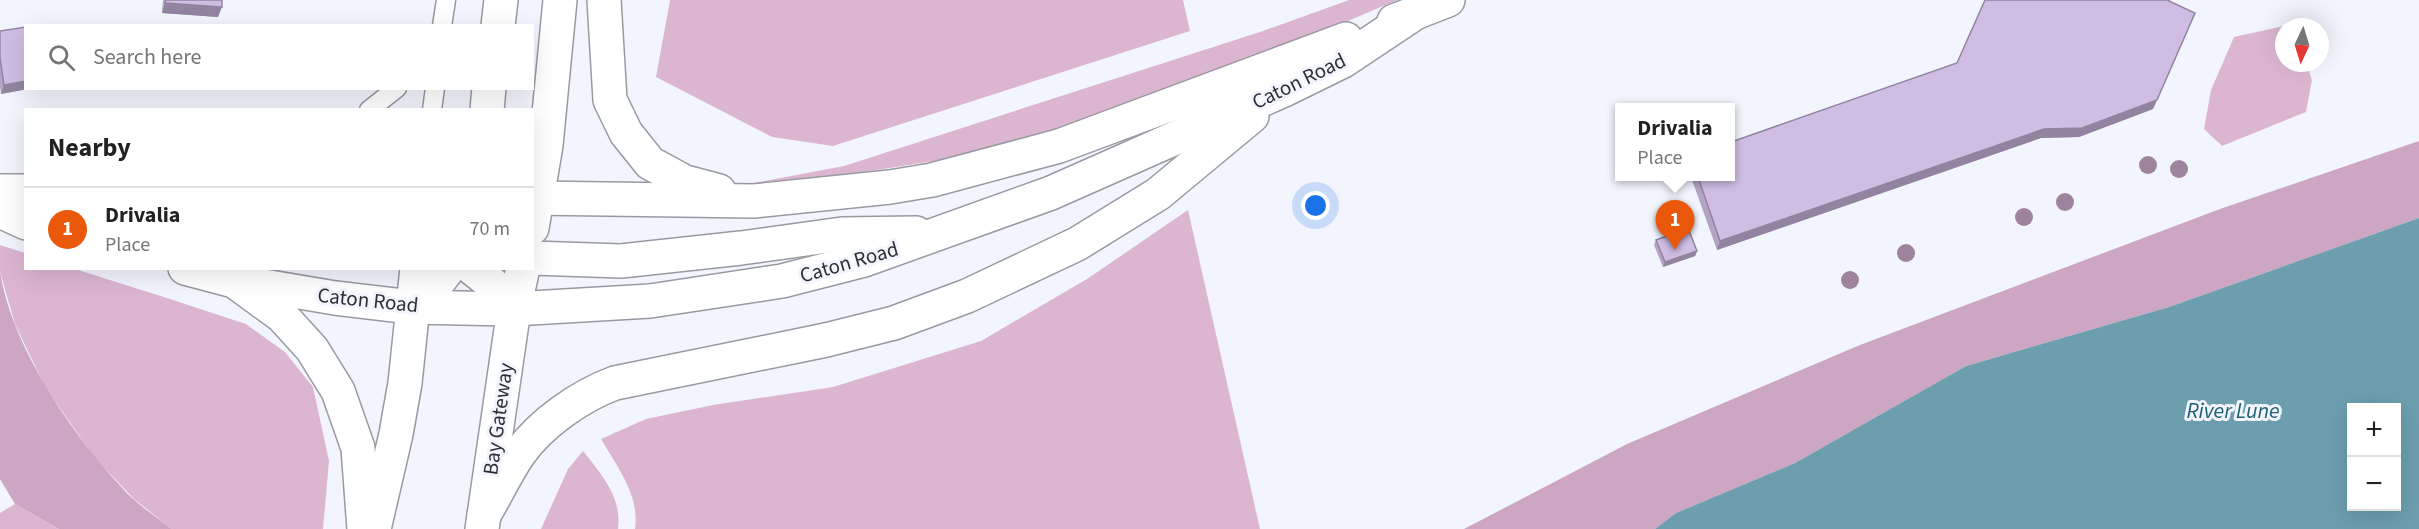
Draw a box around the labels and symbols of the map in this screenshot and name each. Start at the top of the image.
north arrow [2275,18,2329,72]
street label: Caton Road [1247,45,1351,117]
your location [1301,191,1330,220]
pin: 1 [1656,200,1694,250]
street label: Caton Road [796,234,902,290]
street label: Caton Road [316,280,420,320]
street label: Bay Gateway [475,361,521,477]
water label: River Lune [2186,395,2280,427]

